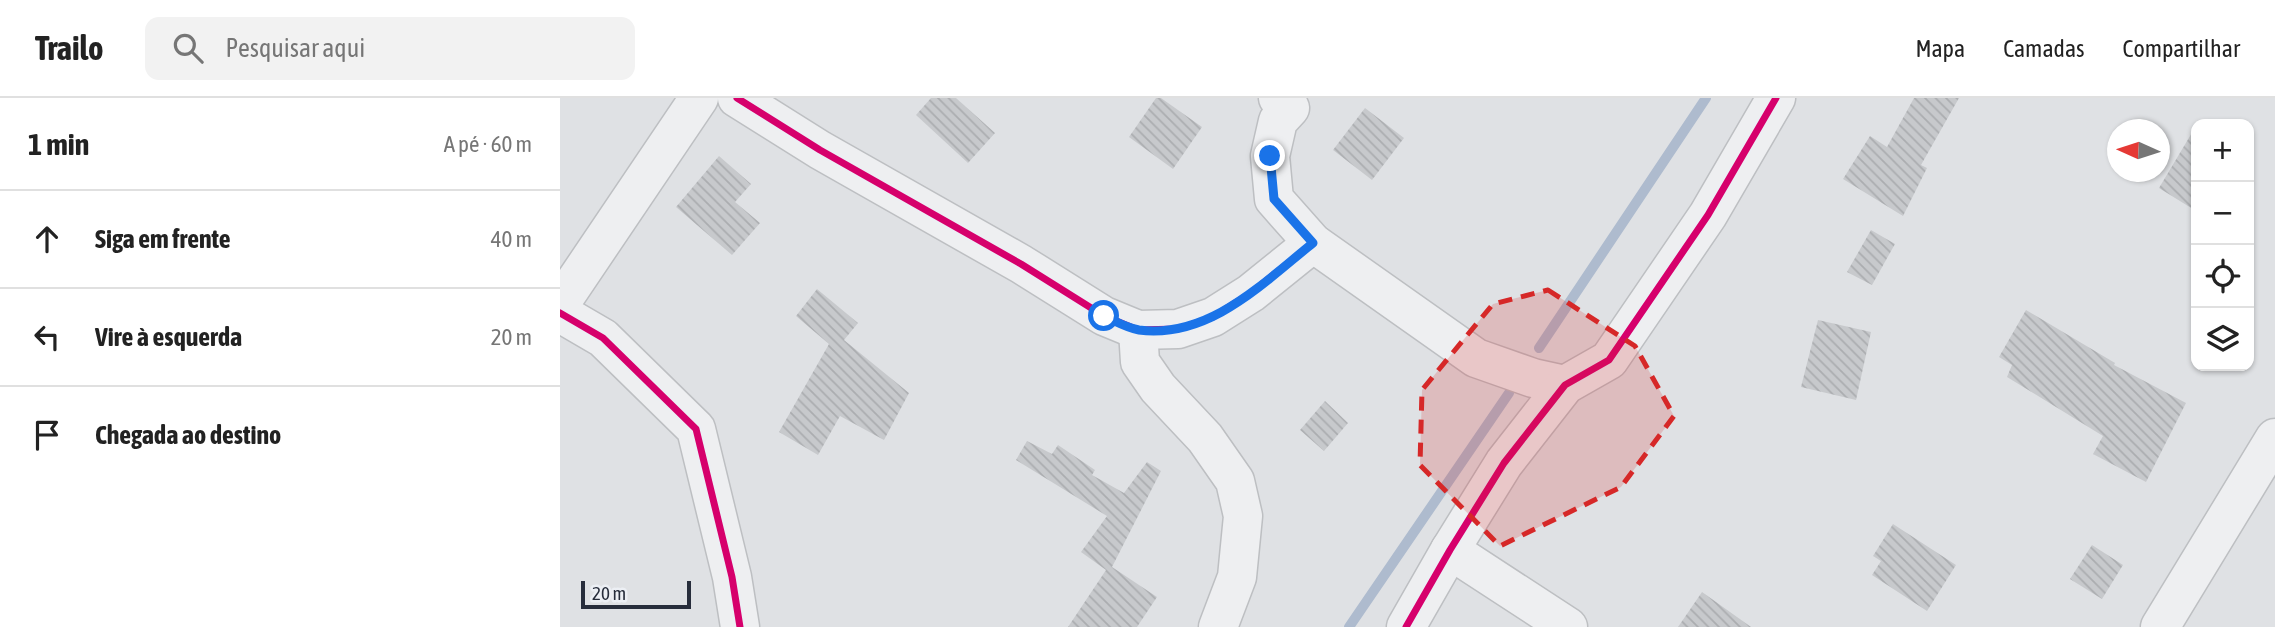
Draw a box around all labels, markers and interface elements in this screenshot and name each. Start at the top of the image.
search box [145,17,635,80]
text: Trailo [35,29,103,67]
icon: search [169,29,207,67]
text: Pesquisar aqui [225,33,365,63]
text: Mapa [1915,35,1965,62]
text: Camadas [2003,35,2085,62]
text: Compartilhar [2123,35,2240,62]
north arrow [2107,119,2170,182]
map controls [2191,119,2254,371]
button: + [2191,119,2254,182]
text: 1 min [28,127,89,161]
text: A pé · 60 m [444,131,532,157]
route end [1254,140,1285,171]
button: − [2191,182,2254,245]
icon: ahead [28,220,66,258]
text: Siga em frente [95,224,231,254]
text: 40 m [491,226,532,252]
button: locate [2191,245,2254,308]
route start [1088,300,1119,331]
button: layers [2191,308,2254,371]
icon: left [28,318,66,356]
text: Vire à esquerda [95,322,242,352]
text: 20 m [491,324,532,350]
icon: arrive [28,416,66,454]
text: Chegada ao destino [95,420,281,450]
scale bar [581,578,691,610]
text: 20 m [592,582,626,604]

